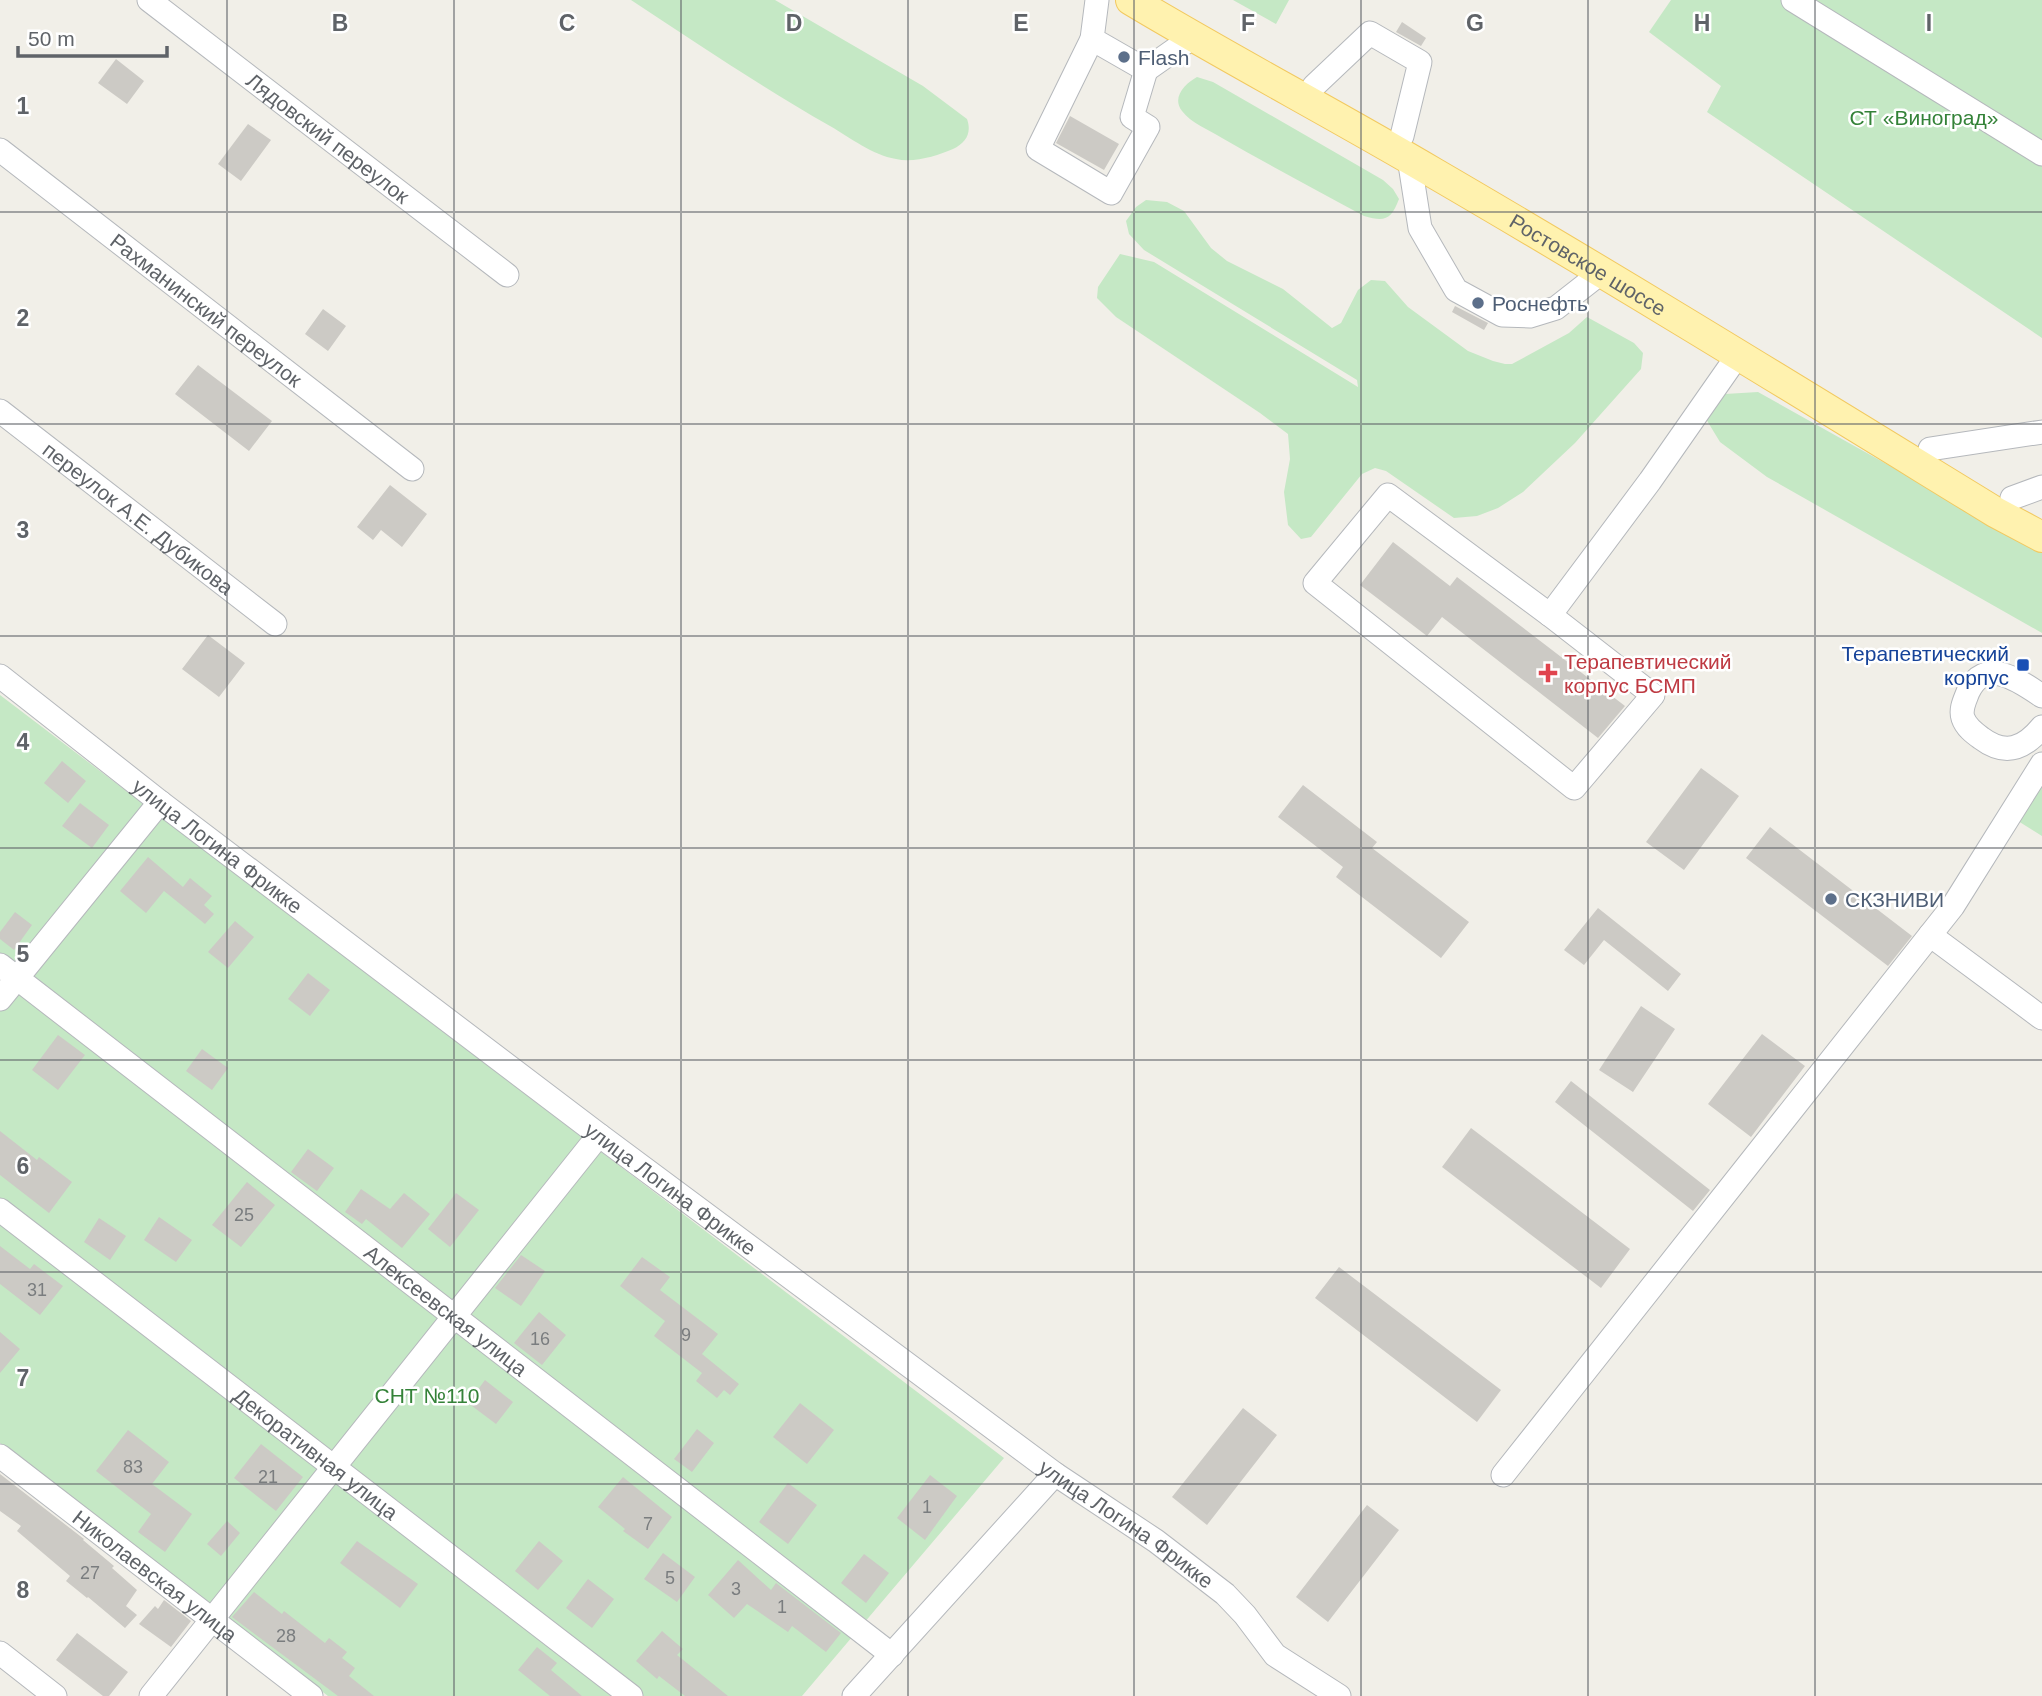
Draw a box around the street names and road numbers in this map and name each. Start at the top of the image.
street label: Лядовский переулок [242,68,415,208]
street label: Ростовское шоссе [1506,209,1670,320]
street label: Рахманинский переулок [106,229,307,391]
street label: переулок А.Е. Дубикова [39,437,238,599]
street label: улица Логина Фрикке [128,774,307,918]
street label: улица Логина Фрикке [581,1117,761,1259]
street label: Алексеевская улица [360,1240,532,1380]
street label: Декоративная улица [230,1383,403,1524]
street label: улица Логина Фрикке [1035,1455,1218,1593]
street label: Николаевская улица [69,1505,242,1646]

